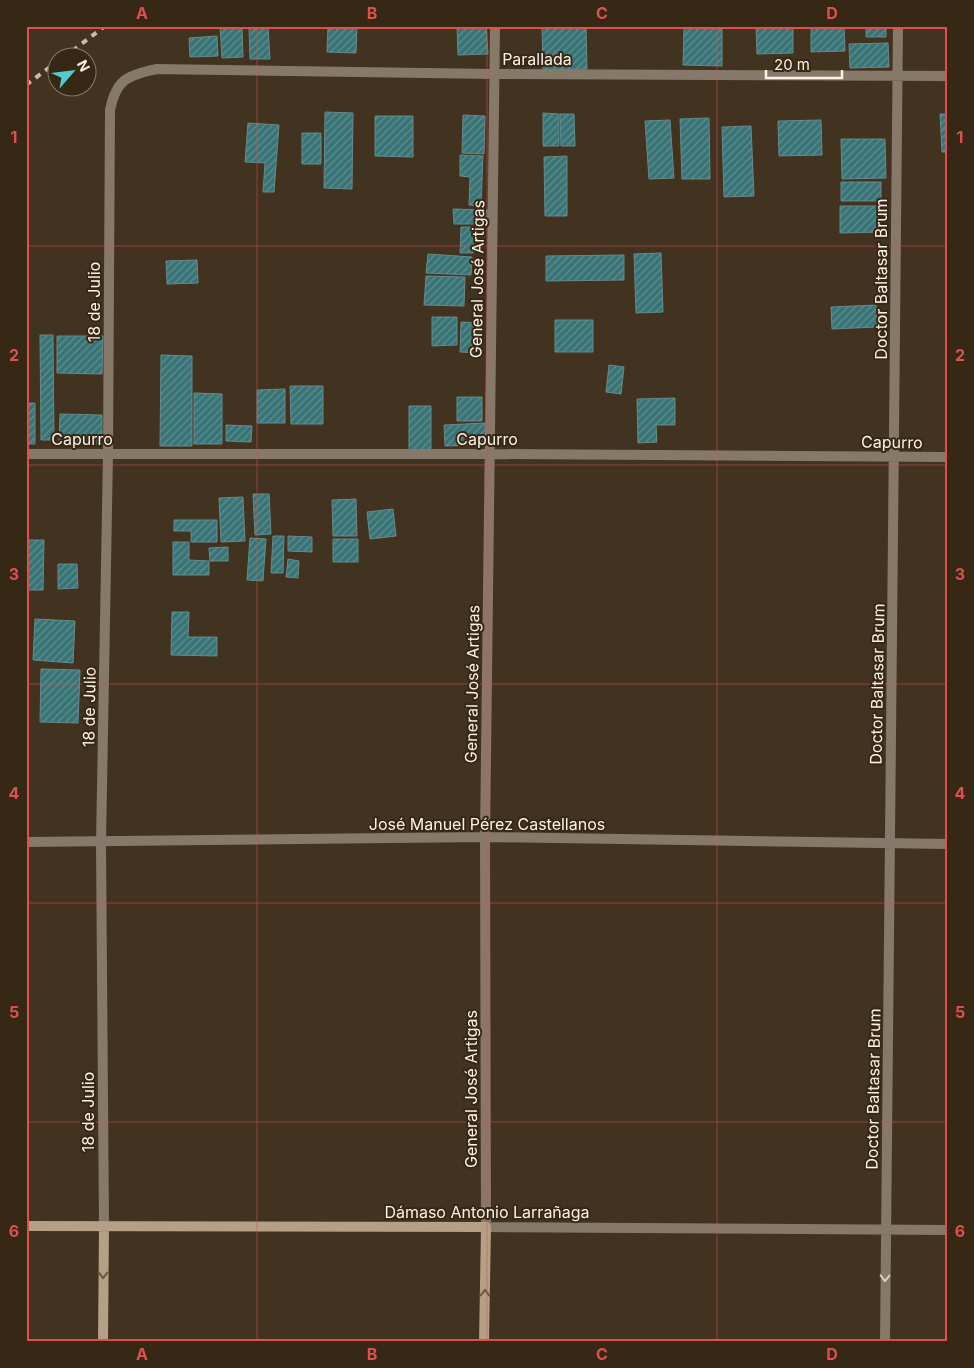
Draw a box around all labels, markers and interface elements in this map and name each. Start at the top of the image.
text: A [136,3,148,23]
text: B [367,3,377,23]
text: C [596,3,608,23]
text: D [826,3,838,23]
north arrow [48,48,98,98]
scale bar [766,48,843,80]
street label: Parallada [502,49,572,69]
text: 20 m [774,55,810,74]
text: N [74,57,94,74]
text: 1 [11,127,17,147]
text: 1 [957,127,963,147]
street label: Doctor Baltasar Brum [871,198,891,360]
street label: General José Artigas [466,200,488,358]
street label: 18 de Julio [84,262,104,342]
text: 2 [9,345,19,365]
text: 2 [955,345,965,365]
street label: Capurro [51,429,113,449]
street label: Capurro [456,429,518,449]
street label: Capurro [861,431,923,453]
text: 3 [9,564,19,584]
text: 3 [955,564,965,584]
street label: Doctor Baltasar Brum [866,603,888,765]
street label: General José Artigas [461,605,483,763]
street label: 18 de Julio [78,667,100,747]
text: 4 [9,783,20,803]
text: 4 [955,783,966,803]
street label: José Manuel Pérez Castellanos [369,814,605,834]
text: 5 [9,1002,19,1022]
text: 5 [955,1002,965,1022]
street label: Doctor Baltasar Brum [862,1008,884,1170]
street label: General José Artigas [461,1010,481,1168]
street label: 18 de Julio [78,1072,98,1152]
street label: Dámaso Antonio Larrañaga [384,1202,590,1222]
text: 6 [9,1221,19,1241]
text: 6 [955,1221,965,1241]
one-way arrow [98,1272,108,1279]
one-way arrow [880,1274,890,1282]
one-way arrow [480,1289,490,1296]
text: A [136,1344,148,1364]
text: B [367,1344,377,1364]
text: C [596,1344,608,1364]
text: D [826,1344,838,1364]

